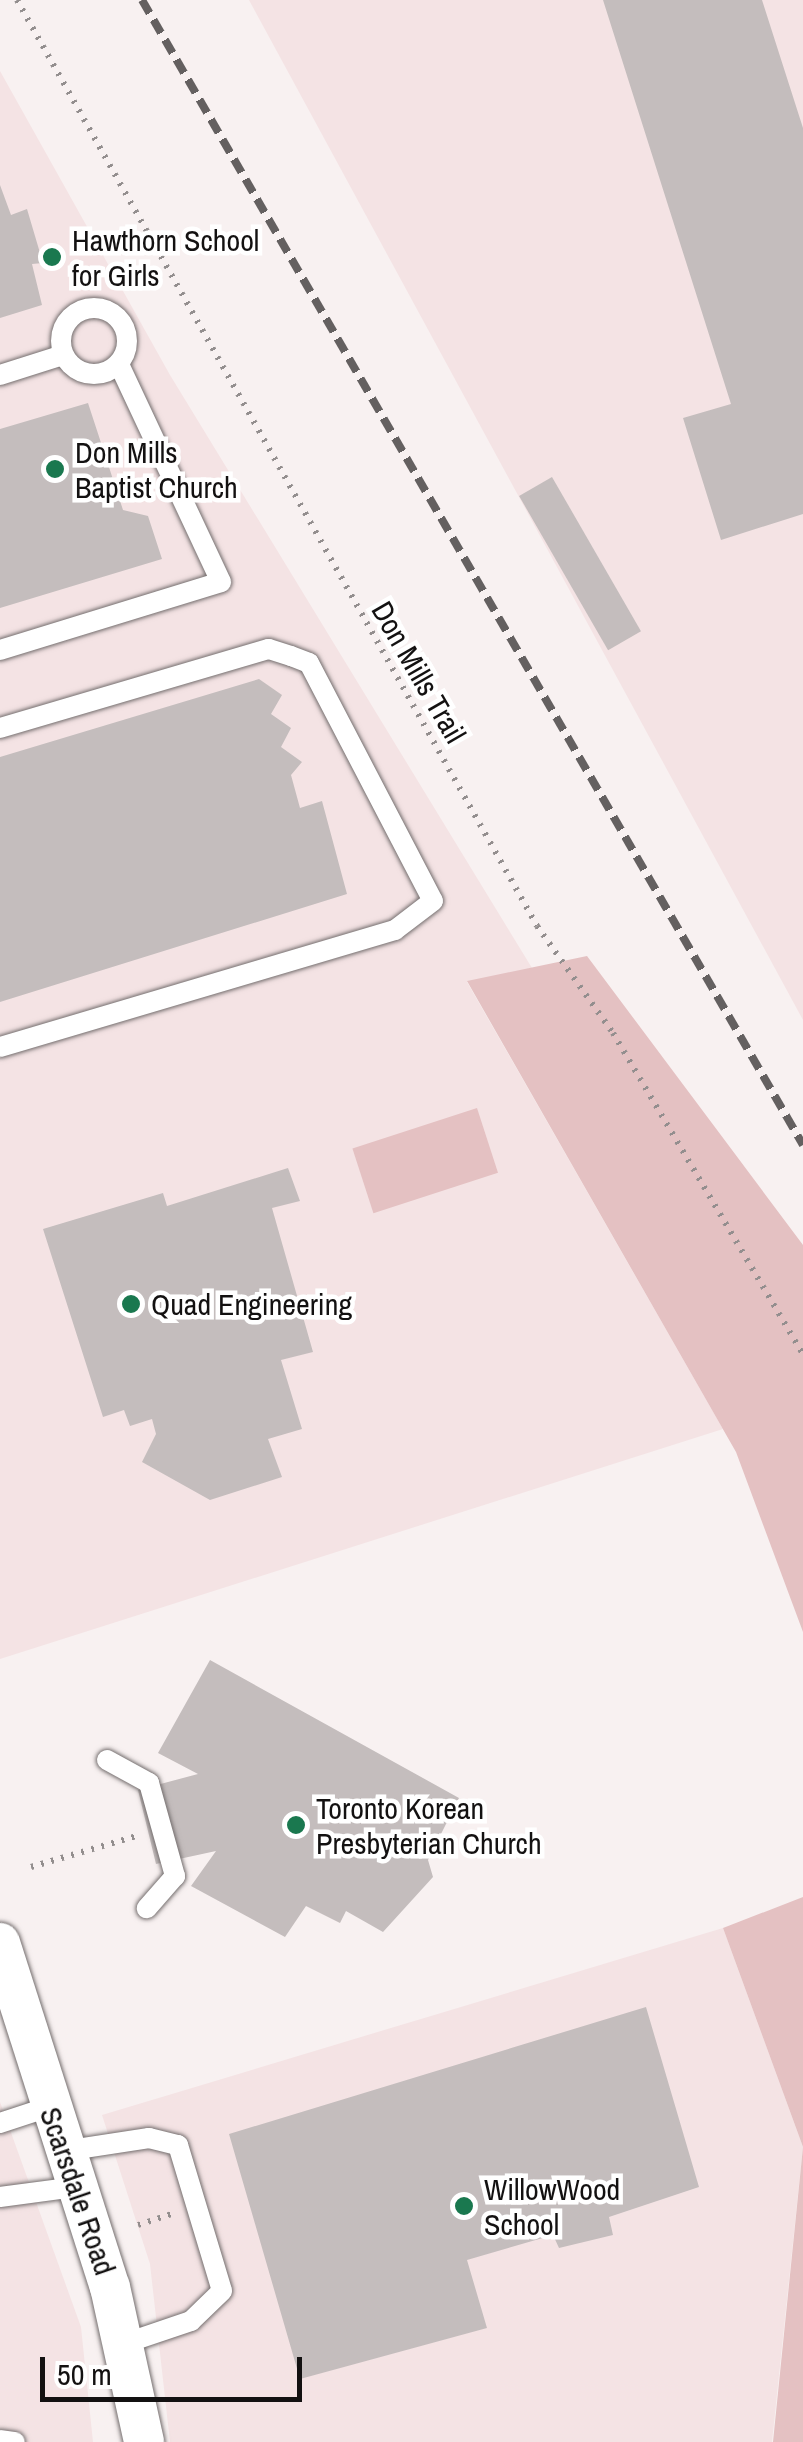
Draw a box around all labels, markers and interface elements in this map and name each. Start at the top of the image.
place label: Hawthorn School for Girls [72,222,259,292]
marker: Hawthorn School for Girls [41,246,63,268]
place label: Don Mills Baptist Church [75,434,238,504]
marker: Don Mills Baptist Church [44,458,66,480]
street label: Don Mills Trail [364,595,474,749]
place label: Quad Engineering [151,1286,352,1322]
marker: Quad Engineering [120,1293,142,1315]
place label: Toronto Korean Presbyterian Church [316,1790,542,1860]
marker: Toronto Korean Presbyterian Church [285,1814,307,1836]
street label: Scarsdale Road [32,2102,124,2280]
place label: WillowWood School [484,2171,620,2242]
marker: WillowWood School [453,2195,475,2217]
scale bar [45,2337,308,2399]
text: 50 m [57,2354,112,2394]

